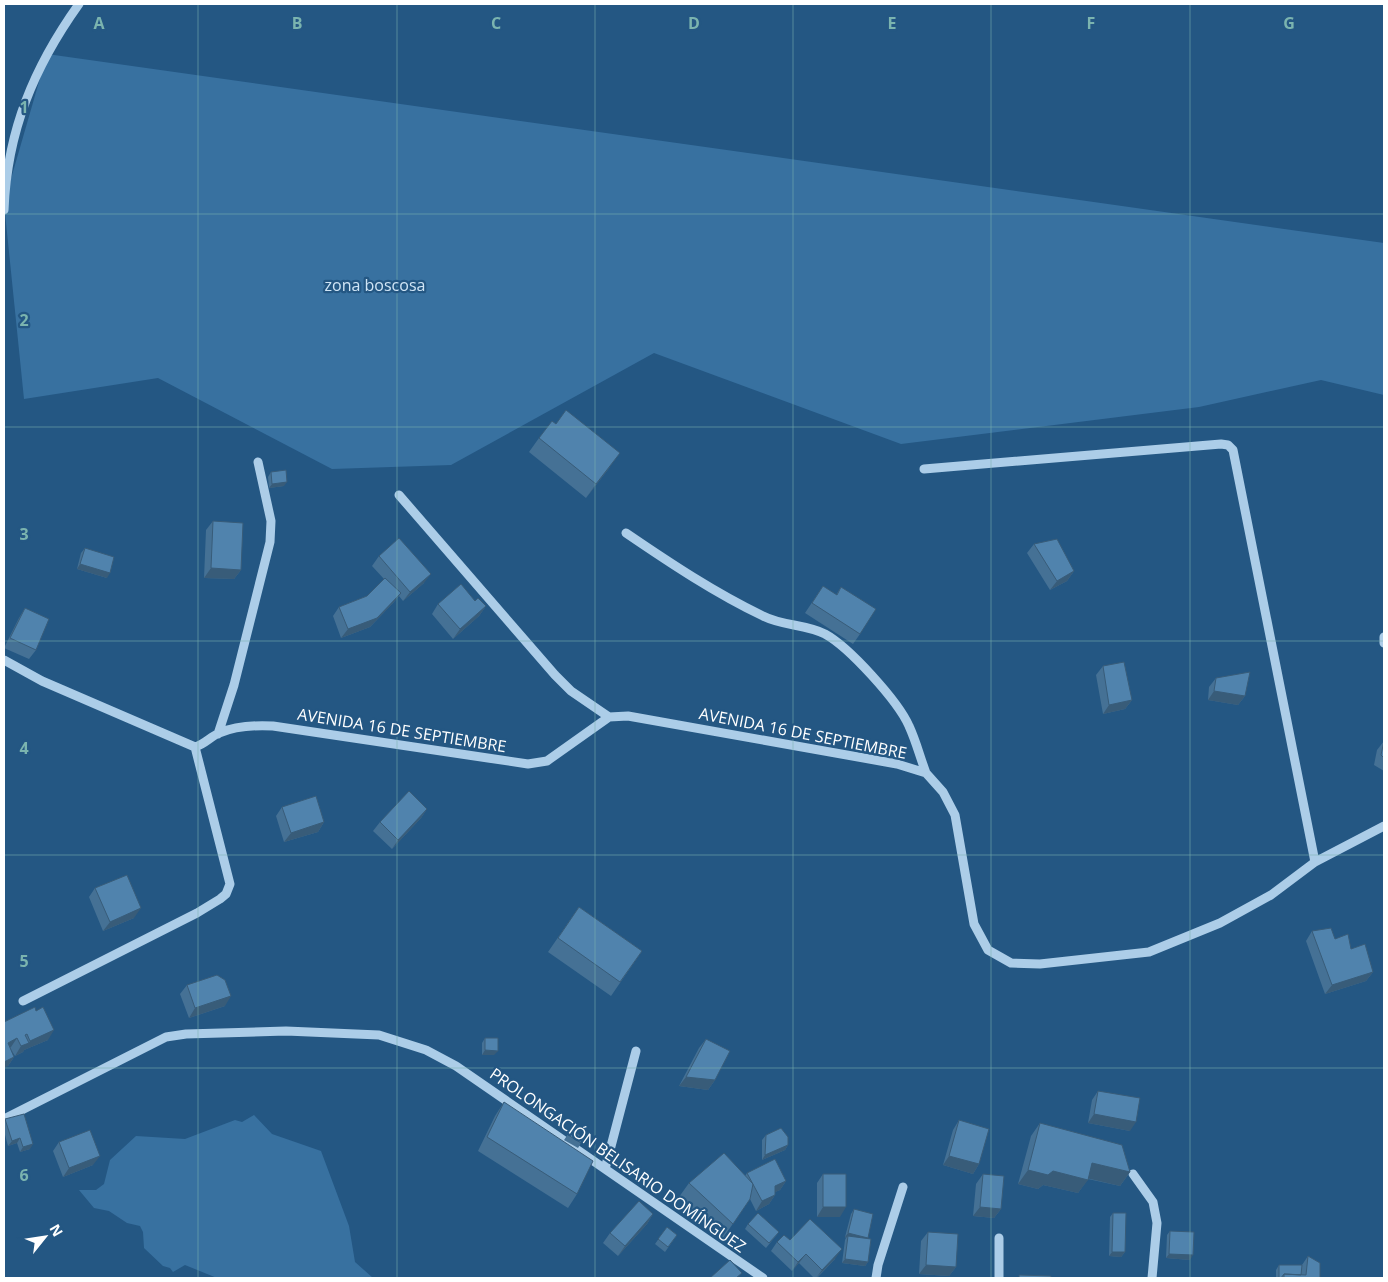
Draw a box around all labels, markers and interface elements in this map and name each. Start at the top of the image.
text: A [93,12,105,34]
text: B [292,12,302,34]
text: C [491,12,501,34]
text: D [688,12,700,34]
text: E [888,12,897,34]
text: F [1087,12,1095,34]
text: G [1283,12,1295,34]
text: 1 [19,96,29,118]
park label: zona boscosa [325,274,425,296]
text: 2 [19,309,29,331]
text: 3 [19,523,29,545]
street label: AVENIDA 16 DE SEPTIEMBRE [697,702,909,764]
street label: AVENIDA 16 DE SEPTIEMBRE [296,703,508,757]
text: 4 [19,737,29,759]
text: 5 [19,950,29,972]
street label: PROLONGACIÓN BELISARIO DOMÍNGUEZ [486,1063,750,1257]
text: 6 [19,1164,29,1186]
north arrow [20,1212,70,1262]
text: N [46,1221,68,1240]

